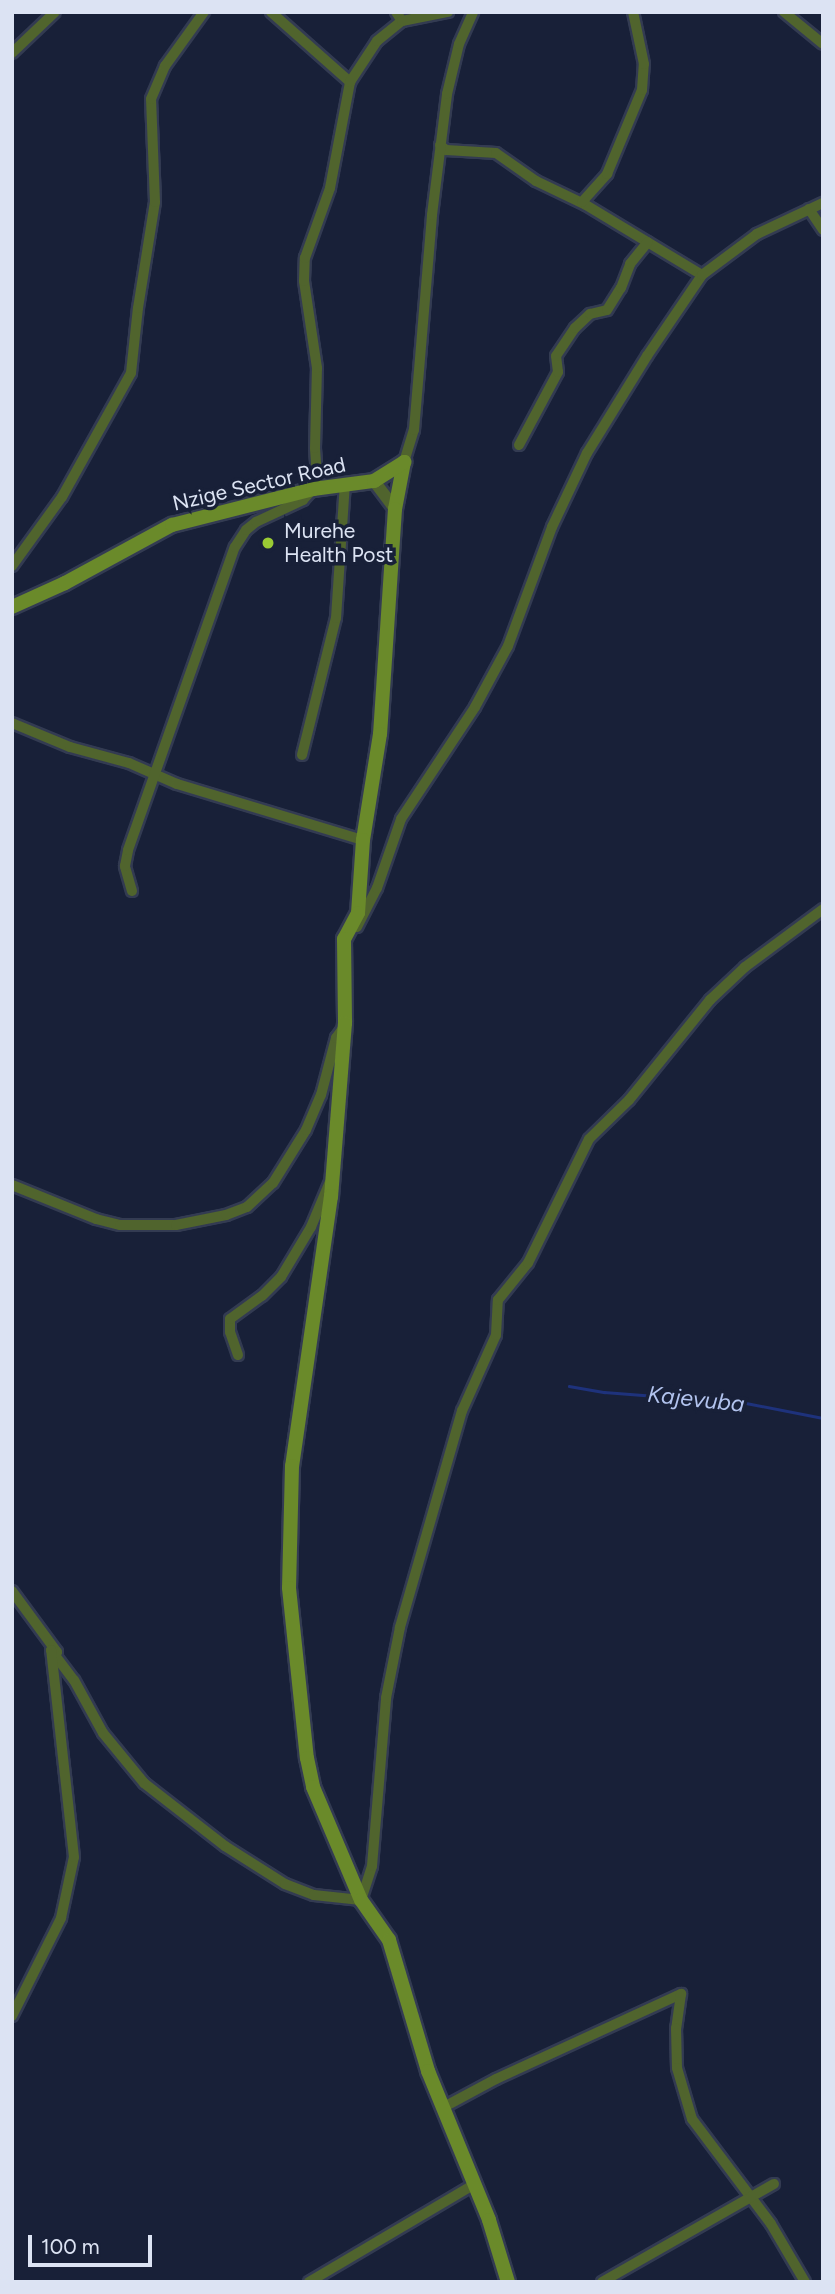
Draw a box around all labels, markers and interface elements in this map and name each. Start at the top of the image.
street label: Nzige Sector Road [170,452,348,516]
place label: Murehe Health Post [284,518,393,568]
marker: Murehe Health Post [258,533,278,553]
water label: Kajevuba [646,1380,746,1418]
scale bar [32,2220,156,2264]
text: 100 m [41,2234,100,2259]

